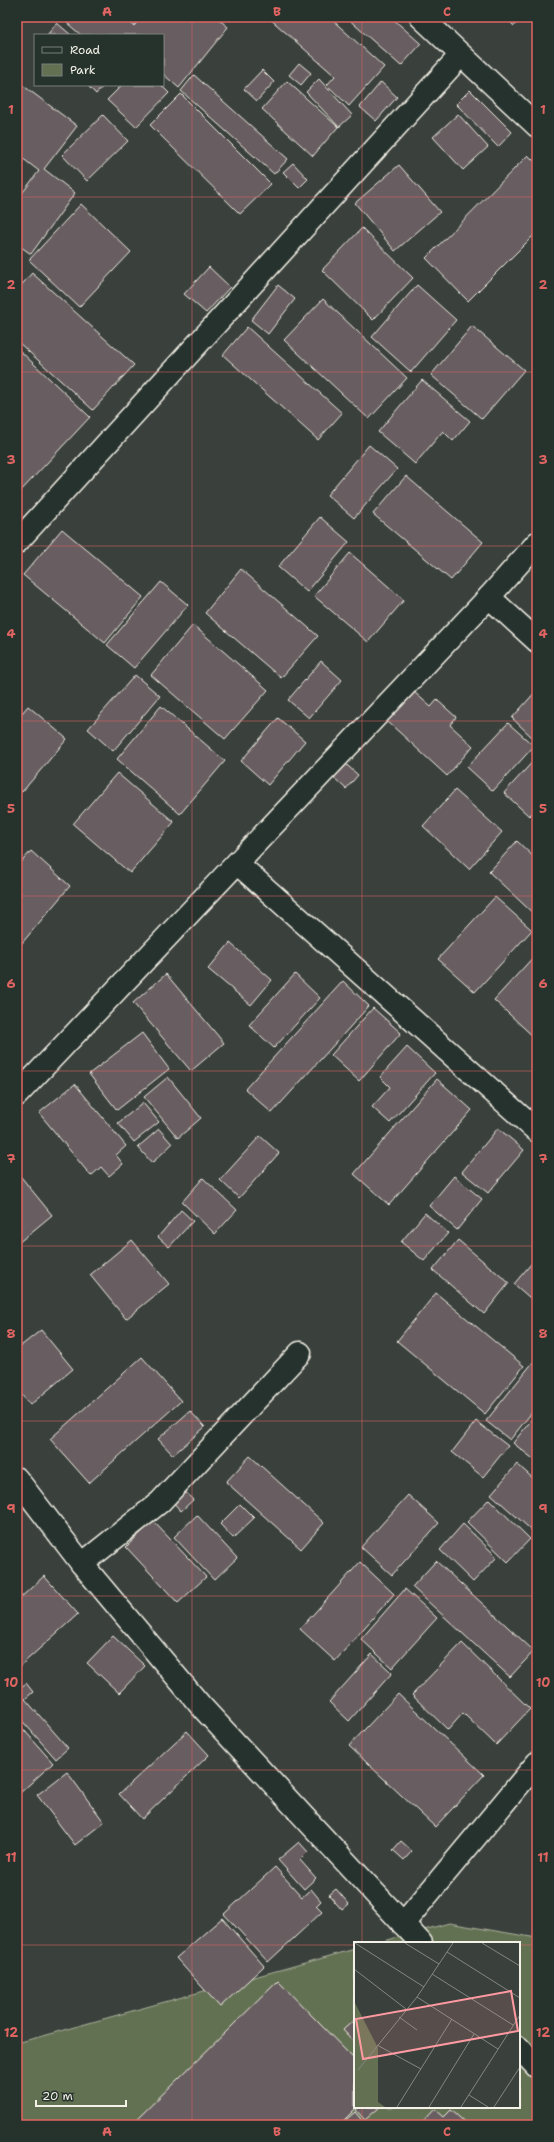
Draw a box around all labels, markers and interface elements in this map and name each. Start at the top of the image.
text: A [102,3,112,20]
text: B [273,3,281,20]
text: C [443,3,451,20]
legend [34,34,164,86]
text: Road [70,42,101,58]
text: Park [70,62,96,78]
text: 1 [8,101,14,118]
text: 1 [540,101,546,118]
text: 2 [6,276,16,293]
text: 2 [538,276,548,293]
text: 3 [6,451,16,468]
text: 3 [538,451,548,468]
text: 4 [6,625,16,642]
text: 4 [538,625,548,642]
text: 5 [7,800,15,817]
text: 5 [539,800,547,817]
text: 6 [6,975,16,992]
text: 6 [538,975,548,992]
text: 7 [6,1150,16,1167]
text: 7 [538,1150,548,1167]
text: 8 [6,1325,16,1342]
text: 8 [538,1325,548,1342]
text: 9 [6,1500,16,1517]
text: 9 [538,1500,548,1517]
text: 10 [4,1674,18,1691]
text: 10 [536,1674,550,1691]
text: 11 [5,1849,17,1866]
text: 11 [537,1849,549,1866]
inset map [354,1942,520,2108]
text: 12 [4,2024,18,2041]
text: 12 [536,2024,550,2041]
scale bar [36,2082,126,2108]
text: 20 m [42,2088,73,2104]
text: A [102,2123,112,2140]
text: B [273,2123,281,2140]
text: C [443,2123,451,2140]

